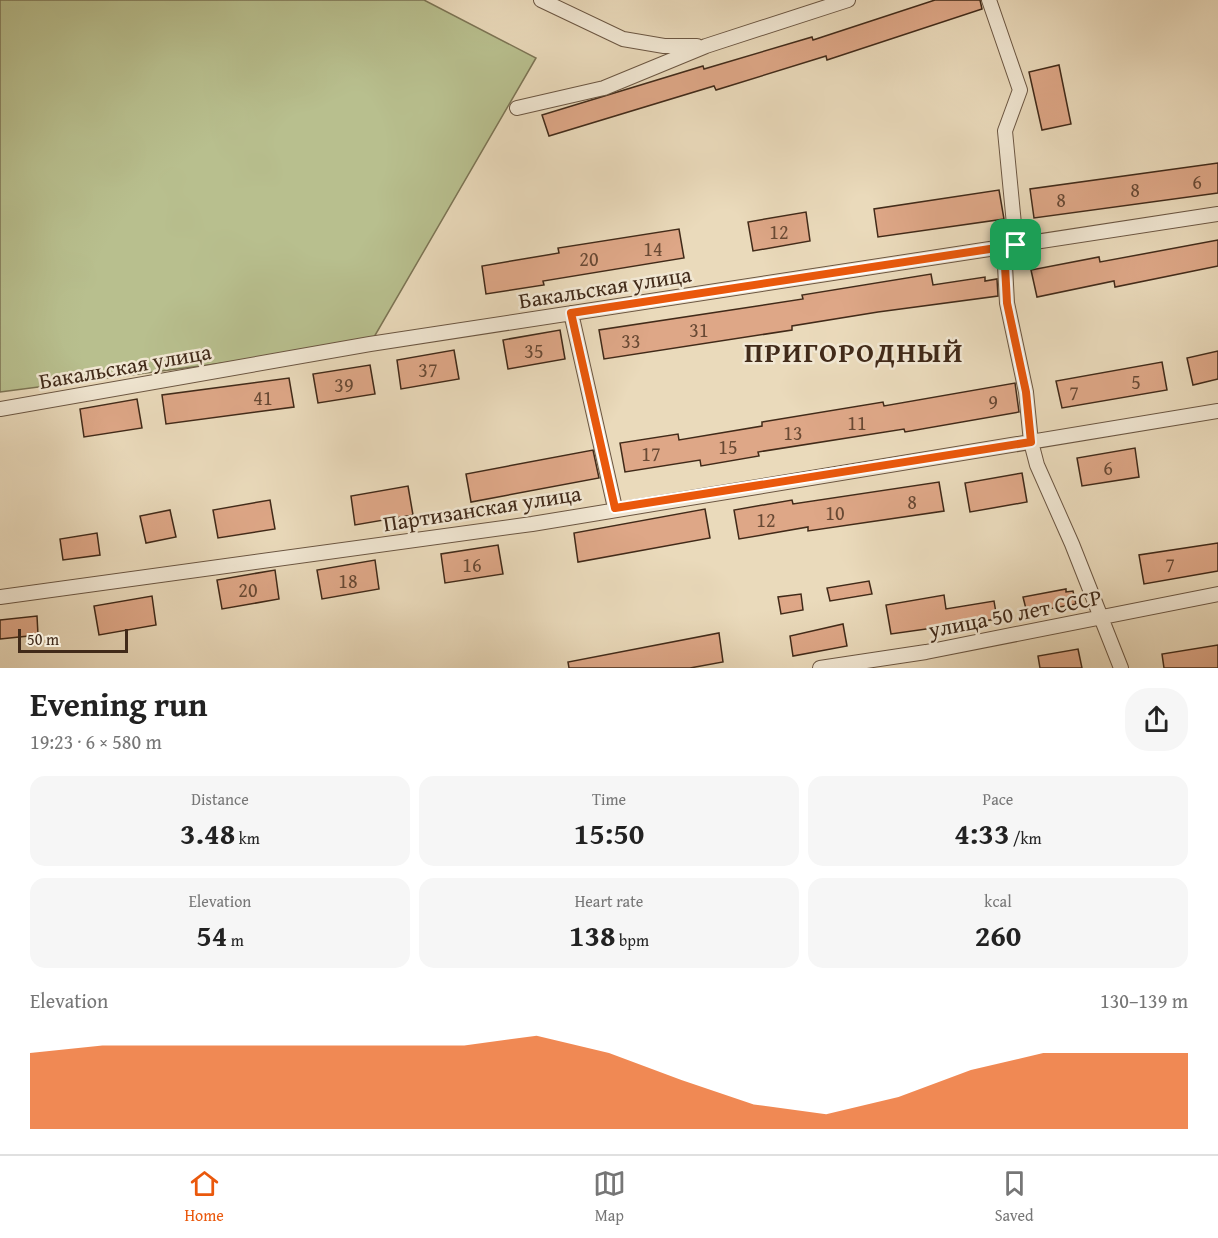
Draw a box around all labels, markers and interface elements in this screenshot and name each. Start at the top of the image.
house number: 6 [1192,167,1202,196]
house number: 8 [1130,175,1140,204]
house number: 8 [1056,185,1066,214]
house number: 12 [769,217,789,246]
pin [990,219,1041,270]
icon: arrive [999,228,1032,261]
house number: 14 [643,234,663,263]
house number: 20 [579,244,599,273]
street label: Бакальская улица [516,257,694,316]
house number: 31 [689,315,709,344]
house number: 33 [621,326,641,355]
district label: ПРИГОРОДНЫЙ [744,331,964,372]
street label: Бакальская улица [36,335,214,397]
house number: 35 [524,336,544,365]
house number: 37 [418,355,438,384]
house number: 5 [1131,367,1141,396]
house number: 39 [334,370,354,399]
house number: 7 [1069,378,1079,407]
house number: 41 [253,383,273,412]
house number: 9 [988,387,998,416]
house number: 11 [847,408,867,437]
house number: 13 [783,418,803,447]
house number: 15 [718,432,738,461]
house number: 17 [641,439,661,468]
house number: 6 [1103,453,1113,482]
street label: Партизанская улица [381,476,584,539]
house number: 8 [907,487,917,516]
house number: 10 [825,498,845,527]
house number: 12 [756,505,776,534]
house number: 16 [462,550,482,579]
house number: 7 [1165,550,1175,579]
house number: 18 [338,566,358,595]
house number: 20 [238,575,258,604]
street label: улица 50 лет СССР [925,581,1104,646]
scale bar [18,626,128,654]
text: 50 m [27,627,59,651]
text: Evening run [30,680,207,728]
button: share [1125,688,1188,751]
text: 19:23 · 6 × 580 m [30,727,162,756]
text: Distance [191,787,249,811]
text: Time [592,787,626,811]
text: Pace [983,787,1013,811]
text: 3.48 [180,811,235,855]
text: 15:50 [574,811,644,855]
text: 4:33 [954,811,1009,855]
text: km [235,826,260,850]
text: /km [1009,826,1042,850]
text: Elevation [189,889,251,913]
text: Heart rate [575,889,643,913]
text: kcal [984,889,1012,913]
text: 54 [196,913,227,957]
text: 138 [569,913,616,957]
text: 260 [975,913,1021,957]
text: m [227,928,244,952]
text: bpm [616,928,649,952]
text: Elevation [30,986,108,1015]
text: 130–139 m [1100,986,1188,1015]
tab: Home [184,1167,224,1227]
tab: Map [593,1167,626,1227]
tab: Saved [995,1167,1034,1227]

